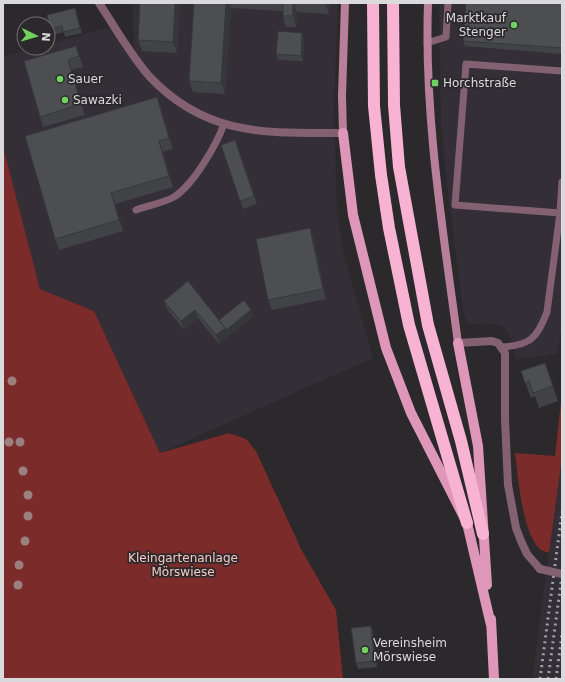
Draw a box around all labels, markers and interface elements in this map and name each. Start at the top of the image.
place label: Marktkauf Stenger [446,11,507,39]
north arrow [16,16,56,56]
marker: Marktkauf Stenger [509,20,519,30]
text: N [39,32,52,42]
place label: Sauer [68,72,103,86]
marker: Sauer [55,74,65,84]
place label: Horchstraße [443,76,516,90]
marker: Horchstraße [430,78,440,88]
place label: Sawazki [73,93,122,107]
marker: Sawazki [60,95,70,105]
park label: Kleingartenanlage Mörswiese [128,551,238,579]
place label: Vereinsheim Mörswiese [373,636,447,664]
marker: Vereinsheim Mörswiese [360,645,370,655]

